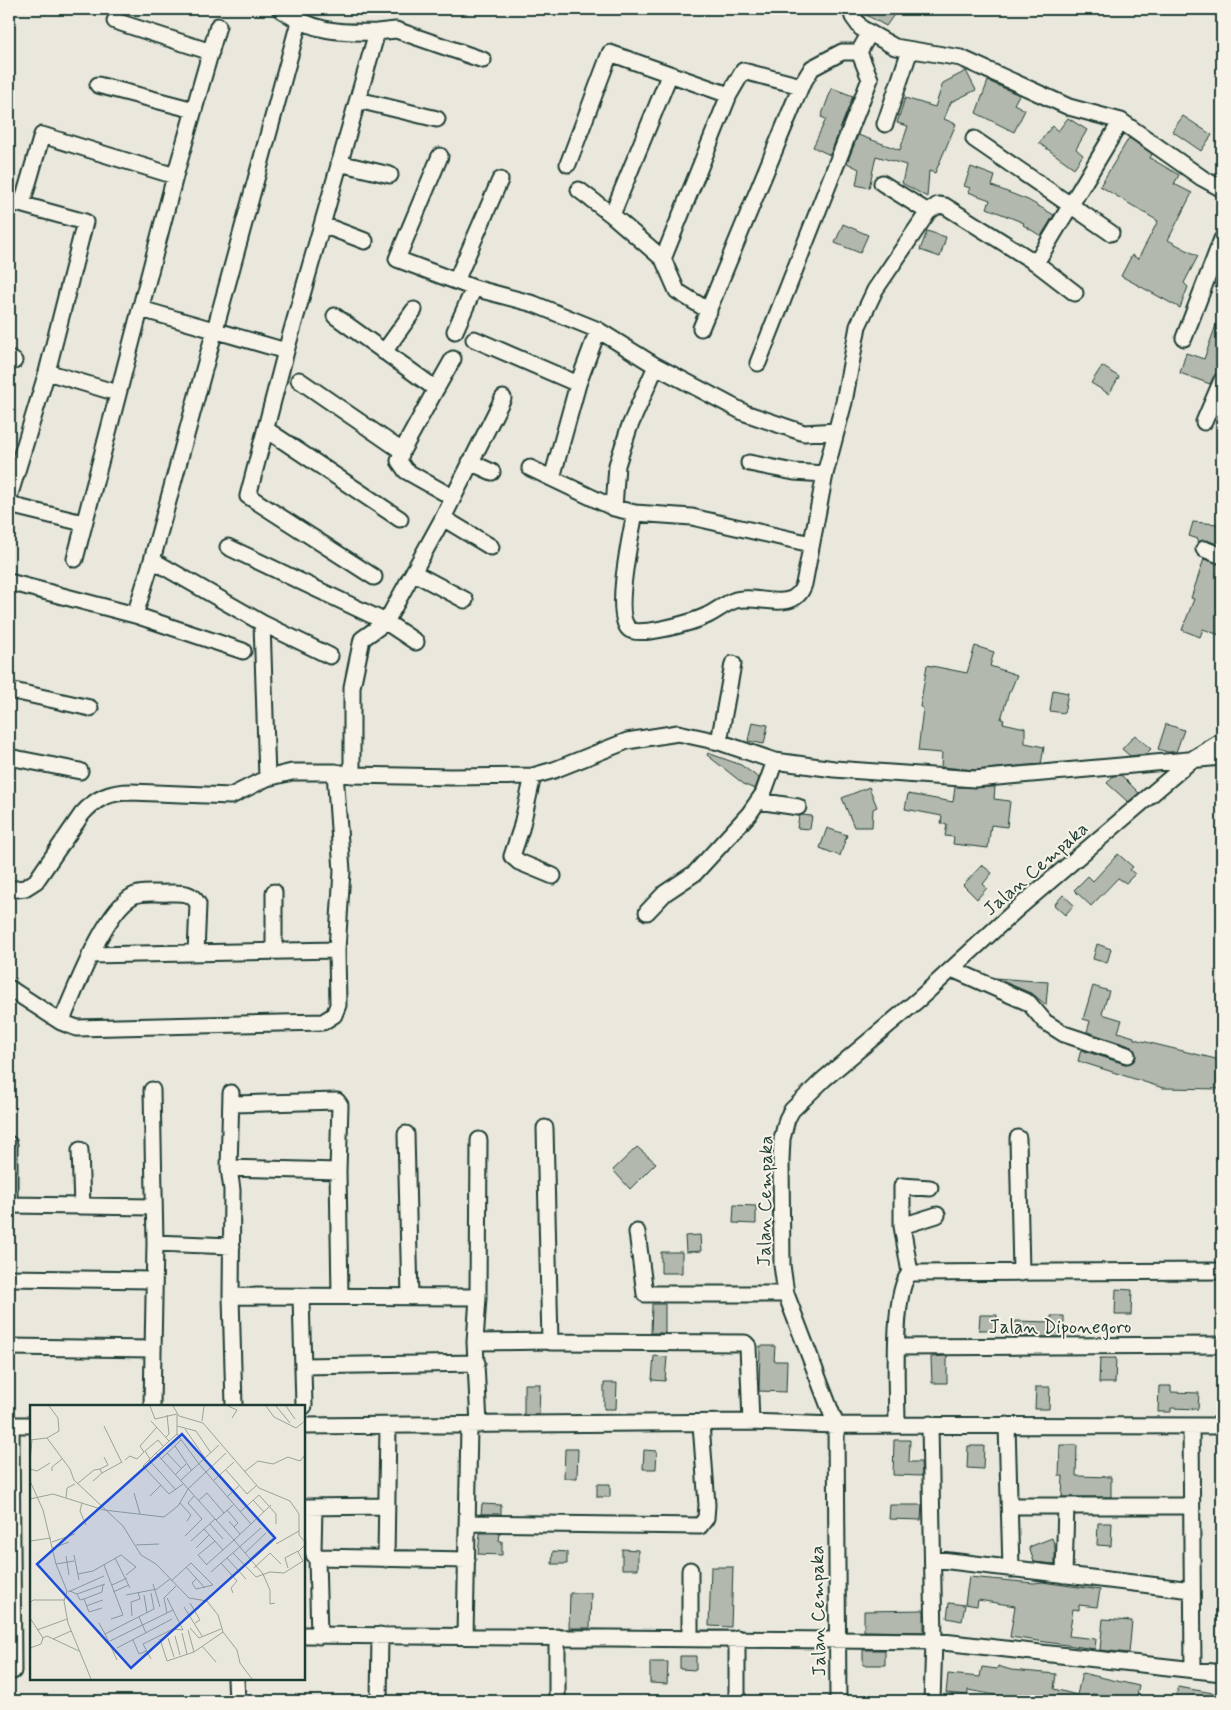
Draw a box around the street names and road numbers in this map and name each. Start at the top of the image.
street label: Jalan Cempaka [978,817,1094,922]
street label: Jalan Cempaka [752,1135,779,1267]
street label: Jalan Diponegoro [989,1315,1131,1341]
street label: Jalan Cempaka [805,1545,832,1677]

